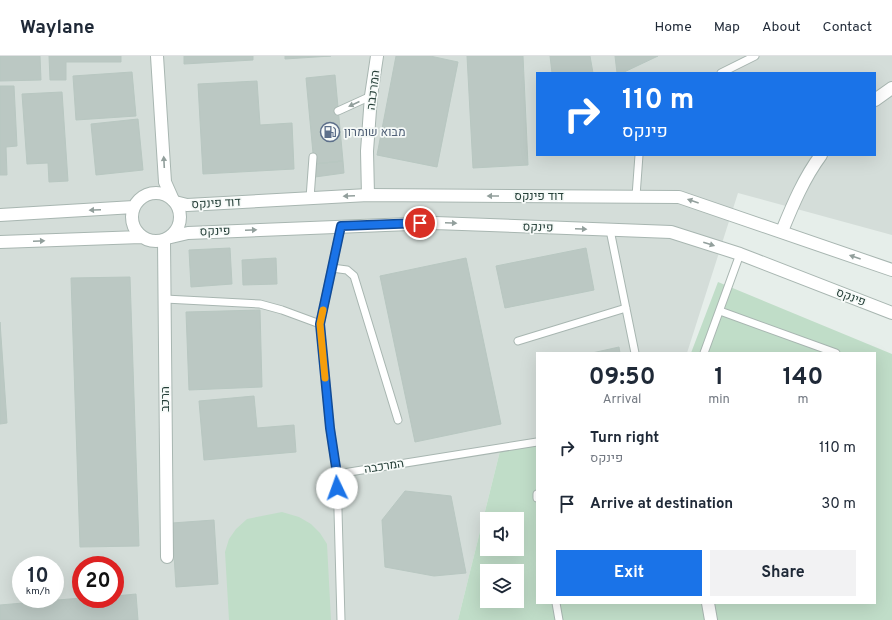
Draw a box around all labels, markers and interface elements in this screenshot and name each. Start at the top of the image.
text: Waylane [20,16,95,40]
text: Home [655,19,692,36]
text: Map [714,19,740,36]
text: About [762,19,801,36]
text: Contact [823,19,872,36]
street label: המרכבה [364,69,384,111]
text: 110 m [622,83,694,119]
icon: right [556,88,608,140]
one-way arrow [349,101,360,107]
fuel station icon: מבוא שומרון [319,121,341,143]
text: פינקס [622,121,668,144]
place label: מבוא שומרון [344,125,406,141]
one-way arrow [160,156,167,168]
street label: דוד פינקס [514,189,564,205]
one-way arrow [343,193,355,200]
one-way arrow [486,193,499,199]
street label: דוד פינקס [191,195,241,213]
one-way arrow [686,198,698,204]
one-way arrow [89,206,101,213]
pin [403,206,437,240]
icon: arrive [409,212,431,234]
street label: פינקס [522,219,554,237]
one-way arrow [445,220,457,227]
street label: פינקס [199,223,231,241]
one-way arrow [575,225,587,232]
one-way arrow [245,227,258,233]
one-way arrow [33,238,46,244]
one-way arrow [704,241,716,247]
one-way arrow [849,254,861,260]
street label: פינקס [833,285,868,311]
text: 09:50 [589,363,655,393]
text: 1 [714,363,724,393]
text: 140 [782,363,823,393]
street label: הרכב [158,386,174,412]
text: Arrival [603,392,641,408]
text: min [708,392,730,408]
text: m [797,392,808,408]
text: Turn right [590,429,659,448]
icon: right [556,437,578,459]
text: 110 m [819,439,856,458]
text: פינקס [590,451,623,467]
street label: המרכבה [363,456,405,478]
position arrow [316,467,358,509]
icon: arrive [556,493,578,515]
text: Arrive at destination [590,495,733,514]
text: 30 m [821,495,856,514]
map controls [480,512,524,608]
button: sound [480,512,524,556]
button: Exit [556,550,702,596]
button: Share [710,550,856,596]
speed limit sign: 20 [72,556,124,608]
text: 10 [27,564,49,590]
button: layers [480,564,524,608]
text: km/h [26,585,50,598]

